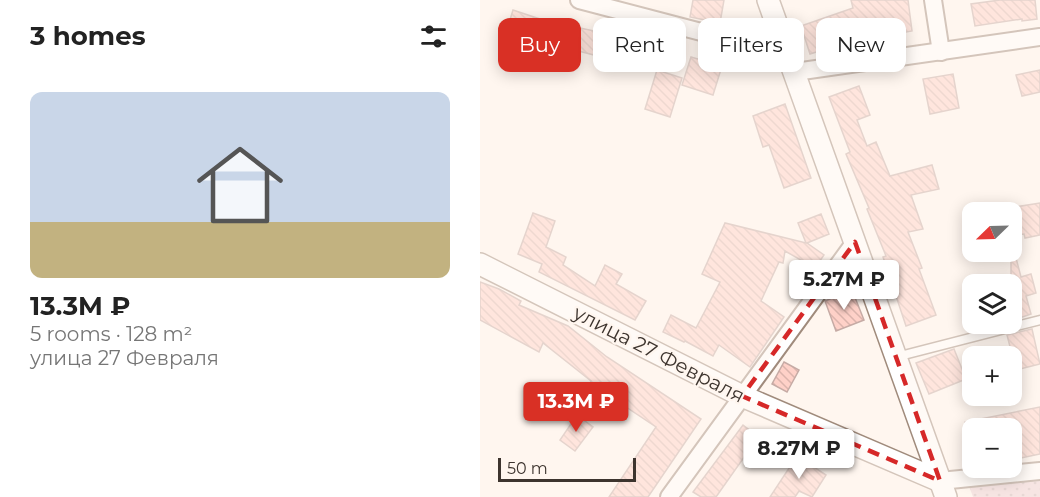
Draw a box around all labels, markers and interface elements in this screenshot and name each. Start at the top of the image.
chip: Buy [498,18,581,72]
chip: Rent [593,18,686,72]
chip: Filters [698,18,804,72]
chip: New [816,18,906,72]
text: 3 homes [30,20,145,52]
icon: filters [417,20,450,53]
icon: home [186,131,294,239]
north arrow [962,202,1022,262]
map controls [962,202,1022,478]
pin: 5.27M ₽ [789,260,899,311]
text: 5.27M ₽ [803,267,885,291]
button: layers [962,274,1022,334]
text: 13.3M ₽ [30,290,130,322]
street label: улица 27 Февраля [568,300,749,408]
text: 5 rooms · 128 m² [30,322,192,346]
text: улица 27 Февраля [30,346,219,370]
button: + [962,346,1022,406]
pin: 13.3M ₽ [521,382,631,433]
text: 13.3M ₽ [537,389,615,413]
button: − [962,418,1022,478]
pin: 8.27M ₽ [744,429,854,480]
text: 8.27M ₽ [757,436,841,460]
scale bar [498,455,636,482]
text: 50 m [507,459,548,478]

